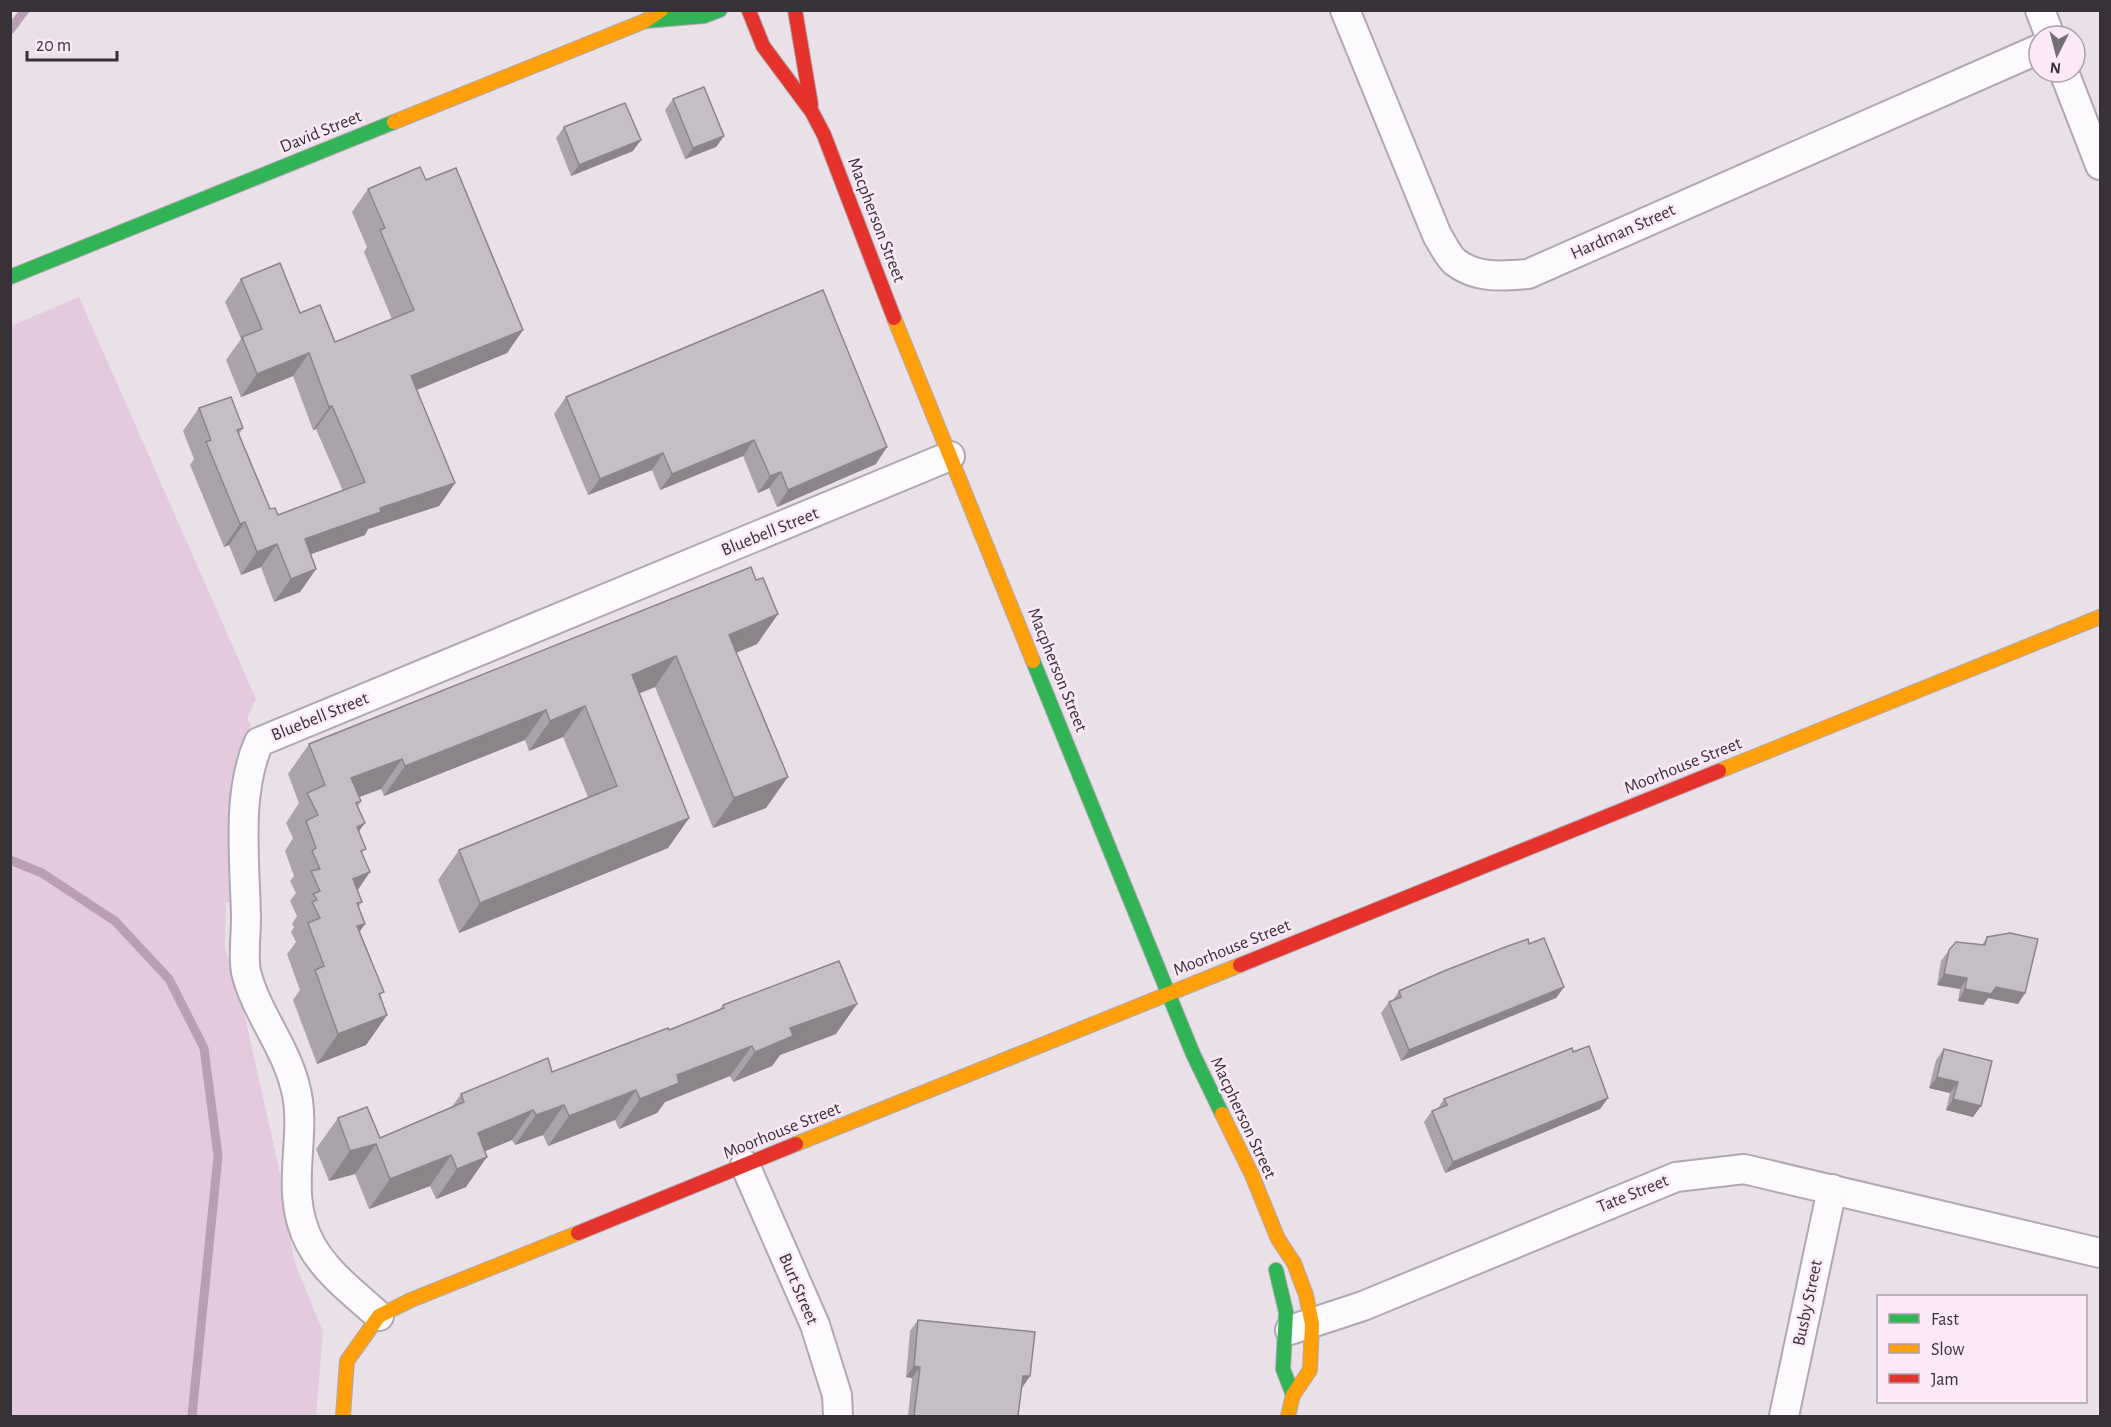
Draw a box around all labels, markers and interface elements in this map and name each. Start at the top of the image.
scale bar [27,24,117,62]
north arrow [2027,24,2087,84]
text: 20 m [36,37,71,55]
text: N [2049,59,2062,76]
street label: David Street [278,107,365,157]
street label: Macpherson Street [844,155,908,285]
street label: Hardman Street [1568,201,1678,263]
street label: Bluebell Street [719,504,822,560]
street label: Macpherson Street [1024,606,1090,735]
street label: Bluebell Street [269,689,372,745]
street label: Moorhouse Street [1622,734,1744,798]
street label: Moorhouse Street [1171,916,1293,980]
street label: Macpherson Street [1207,1054,1279,1182]
street label: Moorhouse Street [721,1099,843,1163]
street label: Tate Street [1595,1171,1671,1216]
street label: Burt Street [775,1251,821,1328]
street label: Busby Street [1790,1258,1826,1348]
legend [1877,1295,2087,1403]
text: Fast [1931,1311,1959,1329]
text: Slow [1931,1341,1964,1359]
text: Jam [1931,1371,1959,1389]

